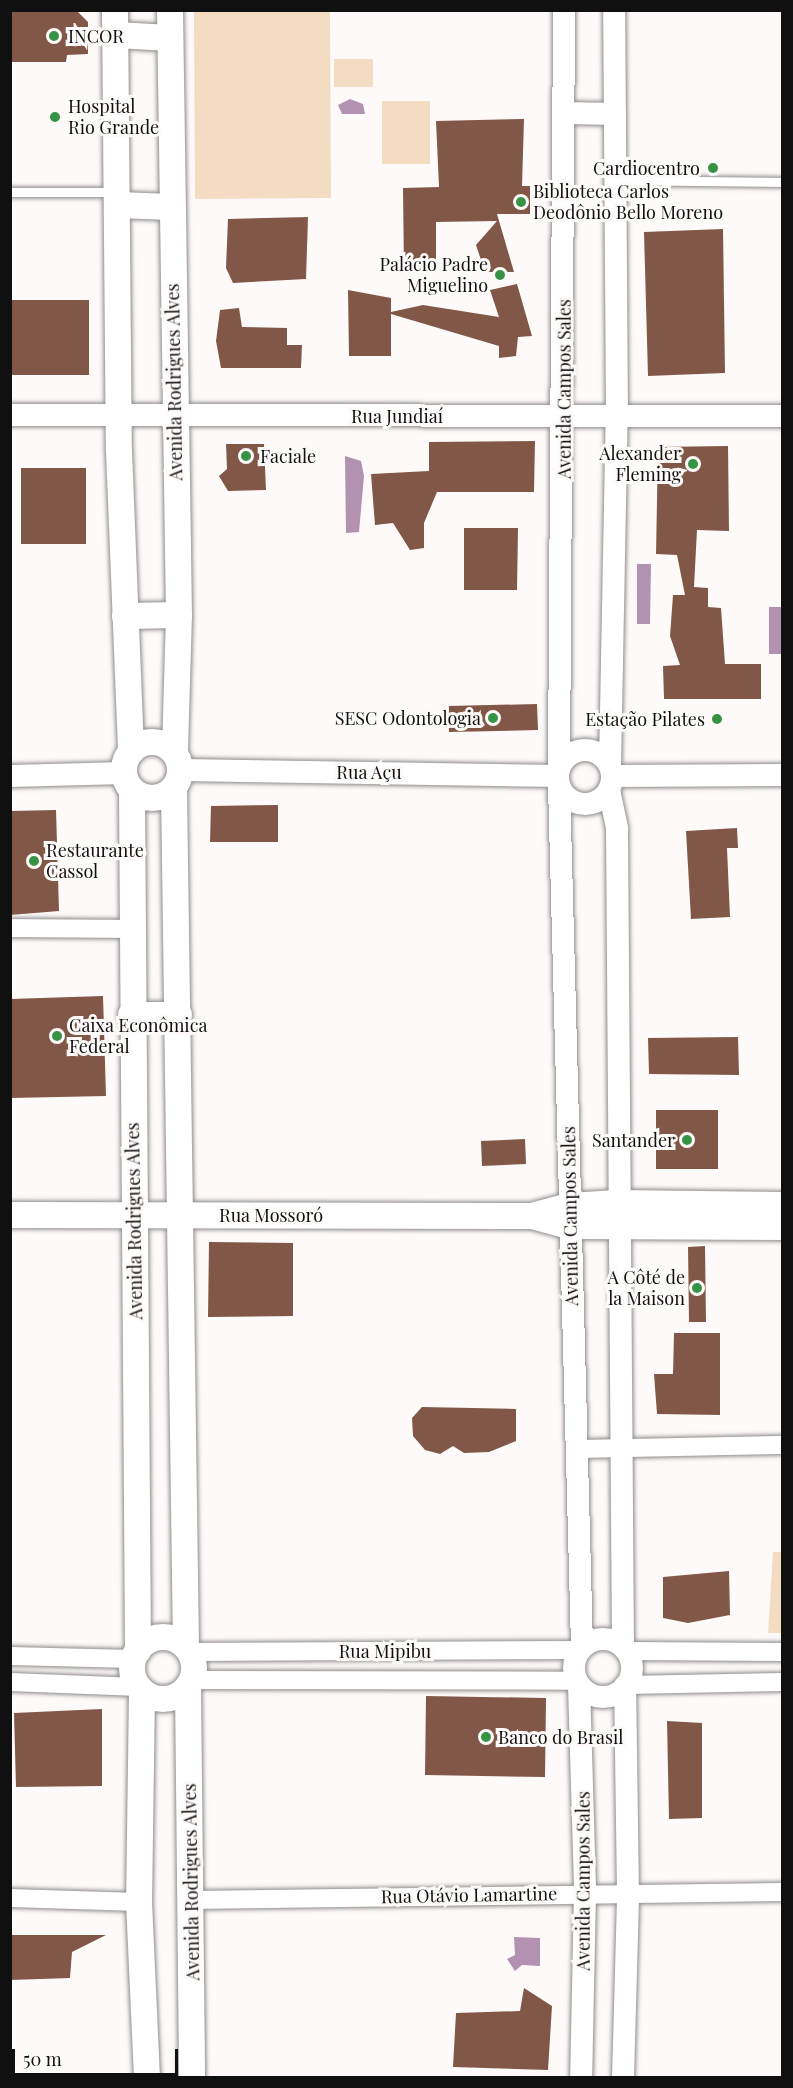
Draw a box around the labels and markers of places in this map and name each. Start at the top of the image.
place label: INCOR [68,25,124,47]
marker: INCOR [45,27,63,45]
place label: Hospital Rio Grande [68,96,159,138]
marker: Hospital Rio Grande [46,108,64,126]
place label: Cardiocentro [593,157,700,179]
marker: Cardiocentro [704,159,722,177]
place label: Biblioteca Carlos Deodônio Bello Moreno [533,181,723,224]
marker: Biblioteca Carlos Deodônio Bello Moreno [514,195,528,209]
place label: Palácio Padre Miguelino [380,254,488,296]
marker: Palácio Padre Miguelino [493,268,507,282]
place label: Alexander Fleming [599,443,681,486]
place label: Faciale [260,445,316,467]
marker: Faciale [237,447,255,465]
marker: Alexander Fleming [686,457,700,471]
place label: SESC Odontologia [335,707,481,729]
place label: Estação Pilates [585,708,705,730]
marker: SESC Odontologia [486,711,500,725]
marker: Estação Pilates [710,712,724,726]
place label: Restaurante Cassol [46,840,144,882]
marker: Restaurante Cassol [27,854,41,868]
place label: Caixa Econômica Federal [69,1015,208,1058]
marker: Caixa Econômica Federal [50,1029,64,1043]
place label: Santander [592,1129,675,1151]
marker: Santander [680,1133,694,1147]
place label: A Côté de la Maison [607,1267,685,1310]
marker: A Côté de la Maison [690,1281,704,1295]
place label: Banco do Brasil [498,1726,623,1748]
marker: Banco do Brasil [479,1730,493,1744]

